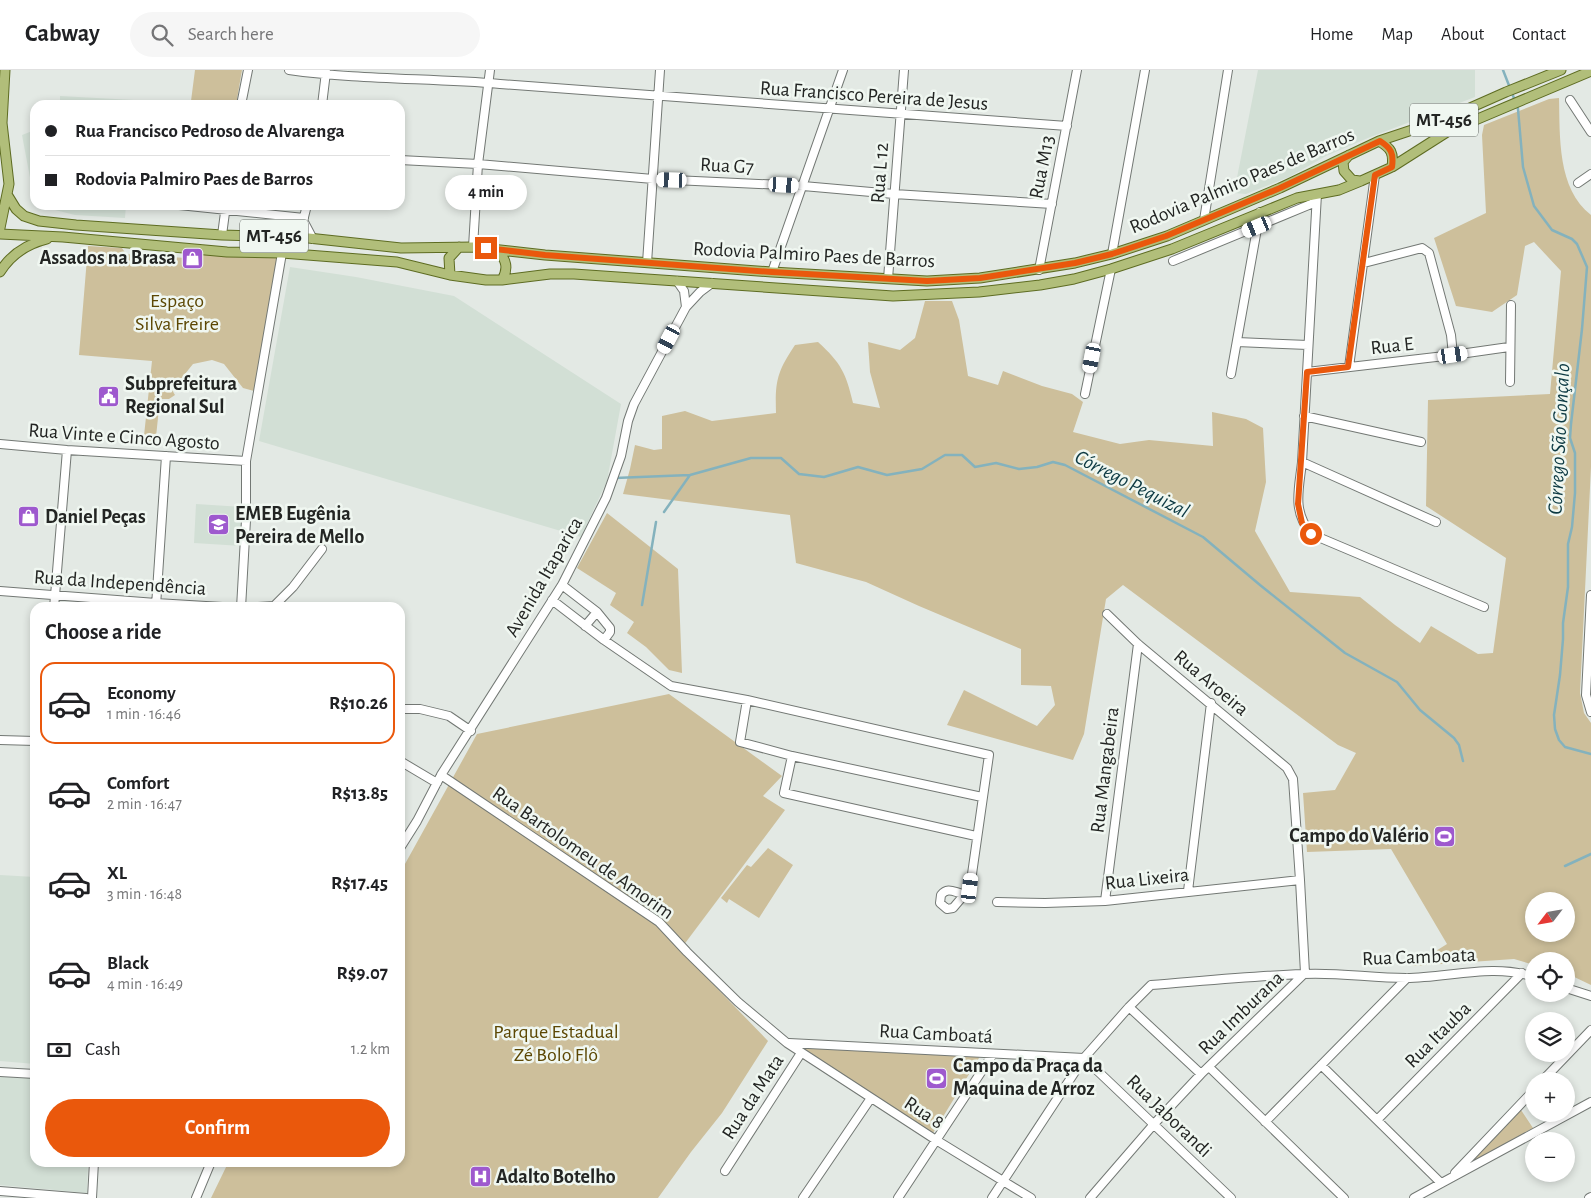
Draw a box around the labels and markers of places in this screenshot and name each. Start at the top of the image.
shop icon: Assados na Brasa [180,246,204,270]
place label: Assados na Brasa [40,248,176,268]
place label: Subprefeitura Regional Sul [125,374,237,417]
public building icon: Subprefeitura Regional Sul [97,384,121,408]
place label: EMEB Eugênia Pereira de Mello [235,504,364,547]
shop icon: Daniel Peças [17,505,41,529]
place label: Daniel Peças [45,507,146,527]
school or university icon: EMEB Eugênia Pereira de Mello [207,513,231,537]
sports icon: Campo do Valério [1433,824,1457,848]
place label: Campo do Valério [1289,826,1429,846]
place label: Campo da Praça da Maquina de Arroz [953,1056,1103,1099]
sports icon: Campo da Praça da Maquina de Arroz [925,1066,949,1090]
hospital icon: Adalto Botelho [468,1165,492,1189]
place label: Adalto Botelho [496,1167,616,1187]

